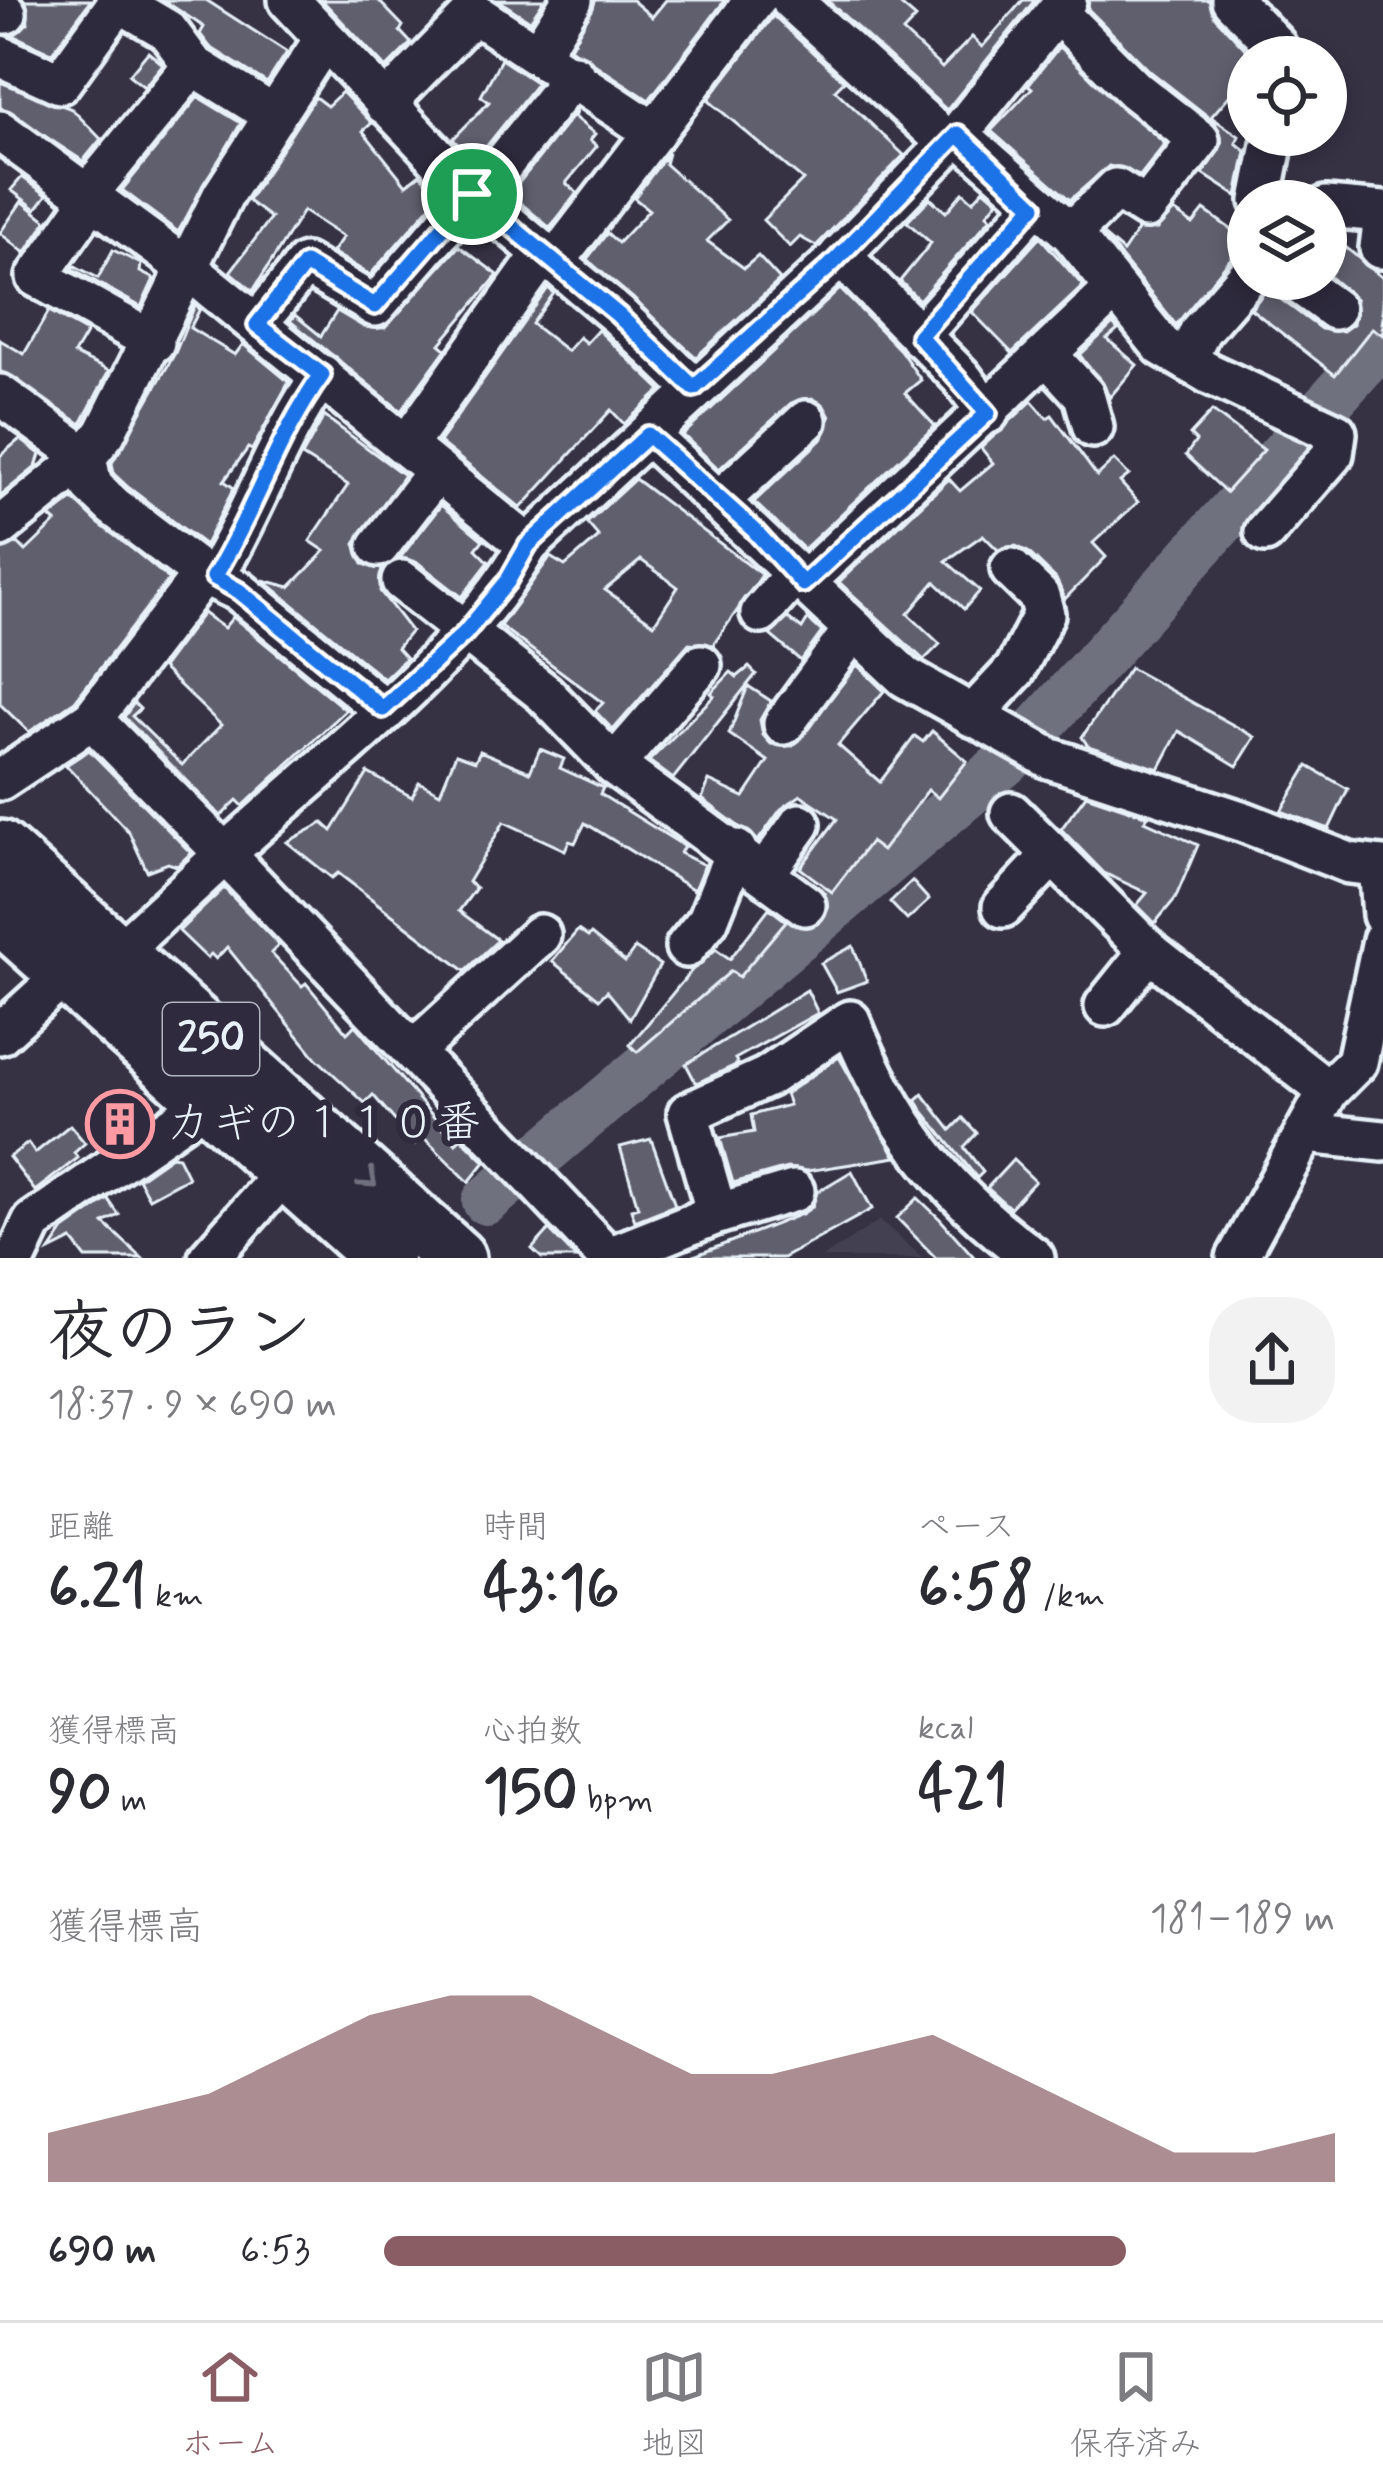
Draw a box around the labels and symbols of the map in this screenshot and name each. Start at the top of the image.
pin [421,143,523,245]
road number: 250 [163,1003,259,1075]
building icon: カギの１１０番 [85,1089,155,1159]
place label: カギの１１０番 [166,1095,481,1154]
one-way arrow [355,1166,376,1187]

